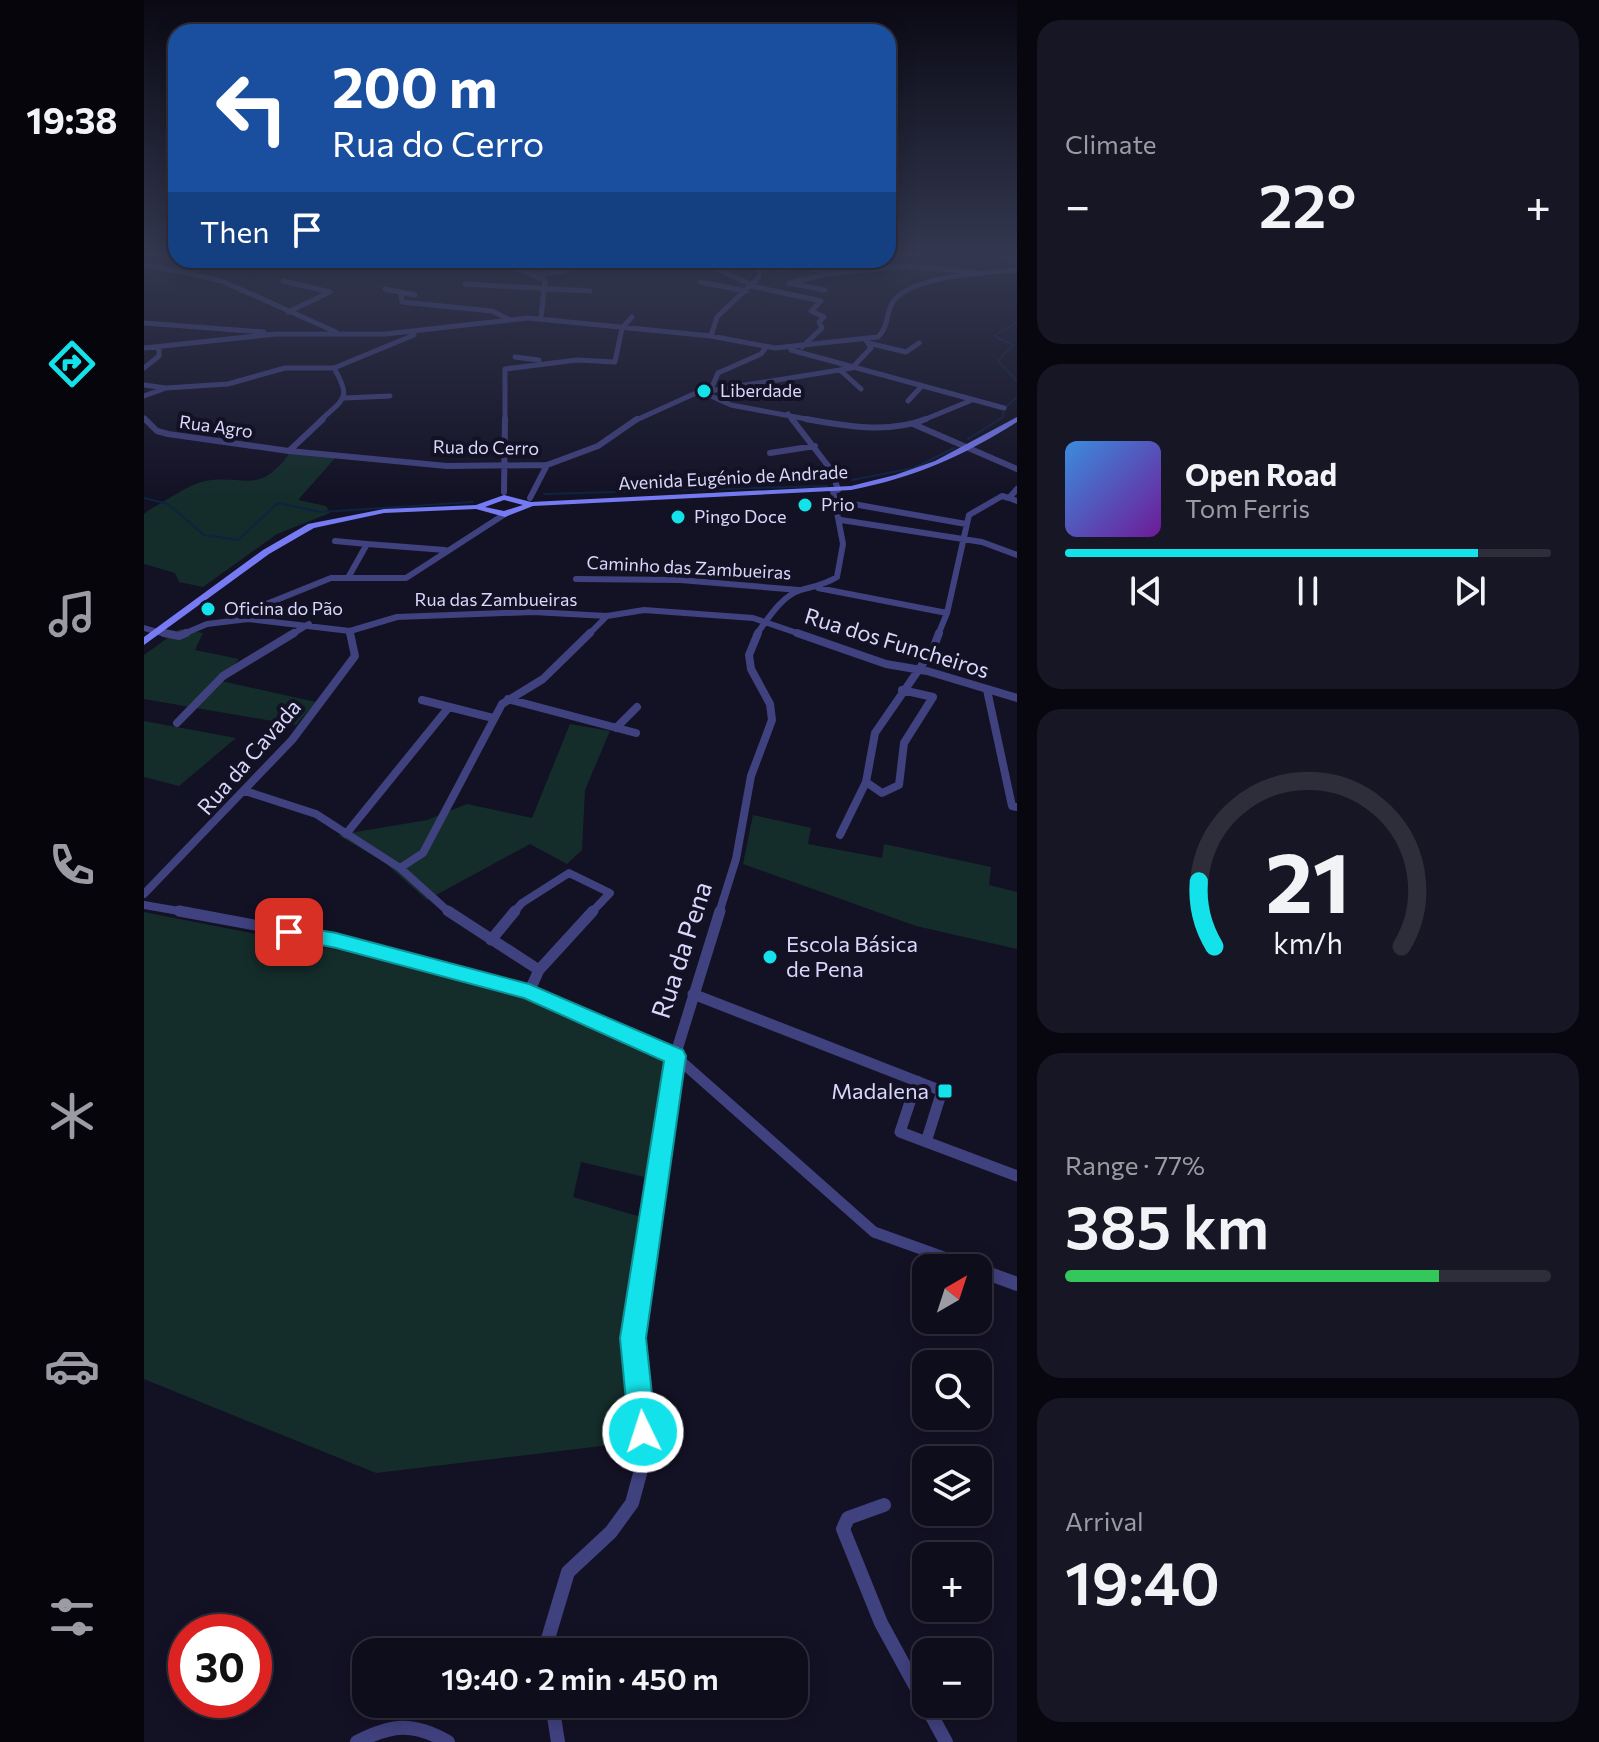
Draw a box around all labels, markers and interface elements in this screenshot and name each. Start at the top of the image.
text: 200 m [332,51,498,120]
icon: left [200,56,304,160]
text: 19:38 [26,97,118,141]
text: Rua do Cerro [332,120,544,164]
text: Climate [1065,128,1157,159]
text: 22° [1259,167,1356,240]
text: − [1065,177,1090,231]
text: + [1525,177,1551,231]
icon: arrive [285,208,329,252]
text: Then [200,212,269,249]
icon: directions [44,336,100,392]
place label: Liberdade [720,379,802,401]
marker: Liberdade [695,382,713,400]
street label: Rua Agro [178,410,254,442]
street label: Rua do Cerro [433,435,539,459]
text: Open Road [1185,455,1337,492]
street label: Avenida Eugénio de Andrade [617,460,848,494]
text: Tom Ferris [1185,492,1310,523]
place label: Prio [821,493,855,515]
marker: Prio [796,496,814,514]
place label: Pingo Doce [694,505,786,527]
marker: Pingo Doce [669,508,687,526]
street label: Caminho das Zambueiras [586,551,792,583]
icon: previous [1124,569,1168,613]
icon: pause [1286,569,1330,613]
icon: next [1448,569,1492,613]
icon: music [44,586,100,642]
street label: Rua das Zambueiras [415,588,577,610]
place label: Oficina do Pão [224,597,343,619]
marker: Oficina do Pão [199,600,217,618]
street label: Rua dos Funcheiros [802,602,993,683]
street label: Rua da Cavada [191,693,306,820]
text: 21 [1266,828,1350,930]
icon: phone [44,837,100,893]
street label: Rua da Pena [644,877,717,1022]
pin [255,898,323,966]
icon: arrive [267,910,311,954]
text: km/h [1273,925,1343,960]
place label: Escola Básica de Pena [786,930,918,982]
marker: Escola Básica de Pena [761,948,779,966]
place label: Madalena [831,1077,929,1104]
marker: Madalena [936,1082,954,1100]
icon: climate [44,1088,100,1144]
text: Range · 77% [1065,1149,1205,1180]
text: 385 km [1065,1188,1269,1261]
north arrow [912,1254,992,1334]
map controls [912,1254,992,1718]
icon: car [44,1338,100,1394]
button: search [912,1350,992,1430]
position arrow [601,1390,685,1474]
button: layers [912,1446,992,1526]
text: Arrival [1065,1505,1144,1536]
button: + [912,1542,992,1622]
text: 19:40 [1065,1544,1220,1617]
icon: filters [44,1589,100,1645]
speed limit sign: 30 [168,1614,272,1718]
button: − [912,1638,992,1718]
text: 19:40 · 2 min · 450 m [441,1659,719,1696]

